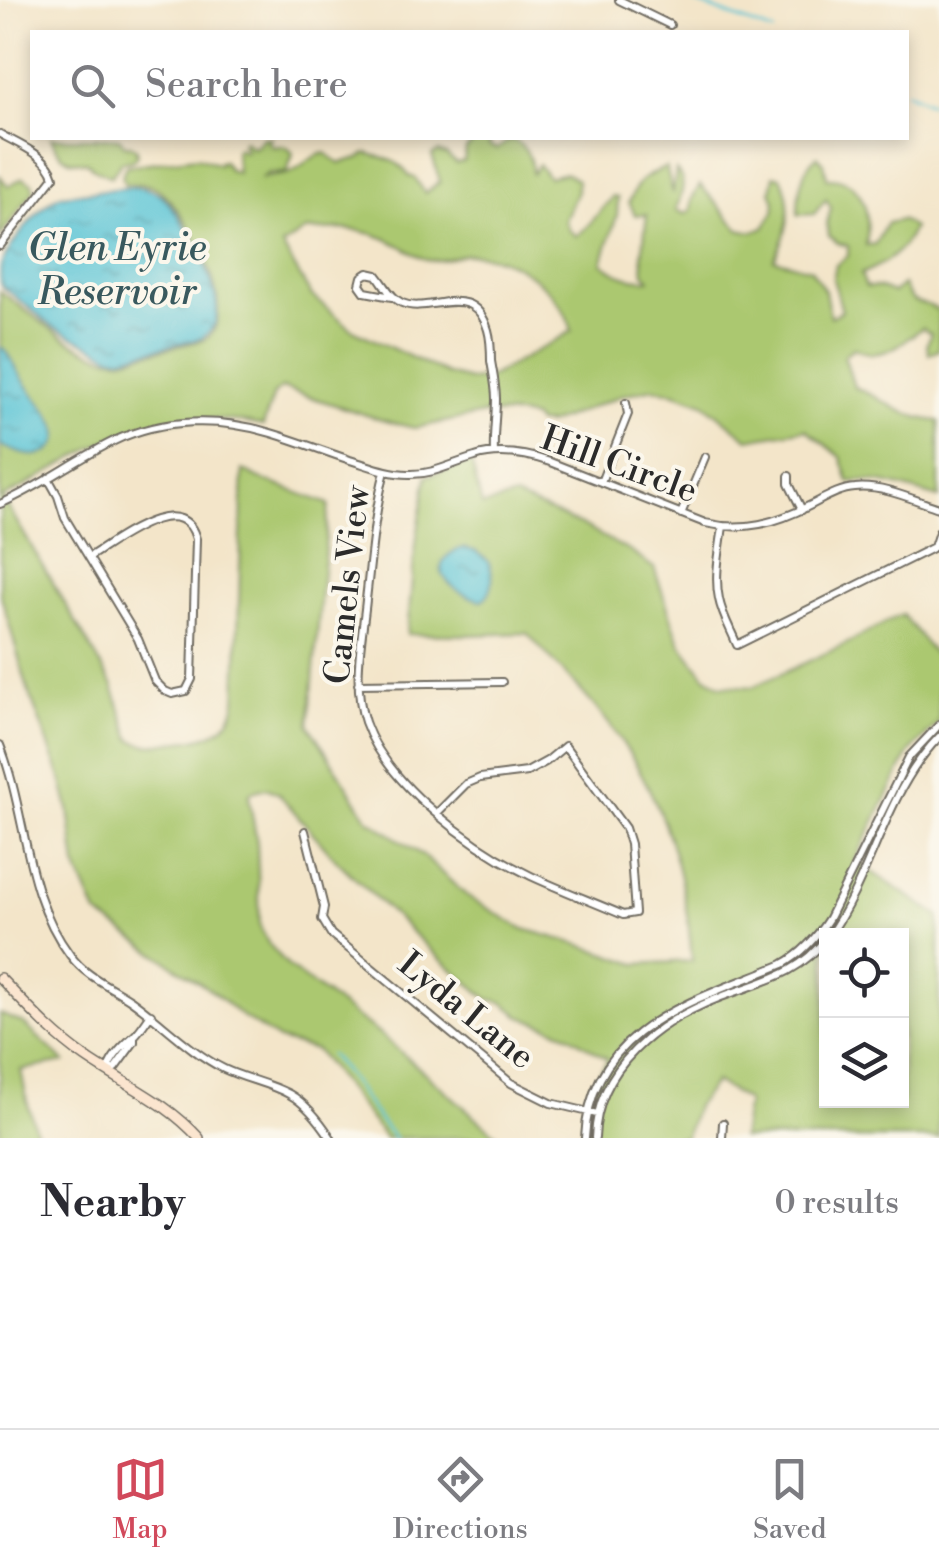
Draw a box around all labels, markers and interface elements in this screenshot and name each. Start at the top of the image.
search box [30,30,909,140]
icon: search [65,58,120,113]
text: Search here [145,62,348,109]
water label: Glen Eyrie Reservoir [28,225,207,316]
street label: Hill Circle [535,417,703,513]
street label: Camels View [316,483,380,686]
map controls [819,928,909,1108]
button: locate [819,928,909,1018]
street label: Lyda Lane [389,943,543,1079]
button: layers [819,1018,909,1108]
text: Nearby [40,1177,185,1230]
text: 0 results [774,1183,899,1223]
tab: Map [113,1452,168,1547]
tab: Directions [393,1452,528,1547]
tab: Saved [753,1452,826,1547]

